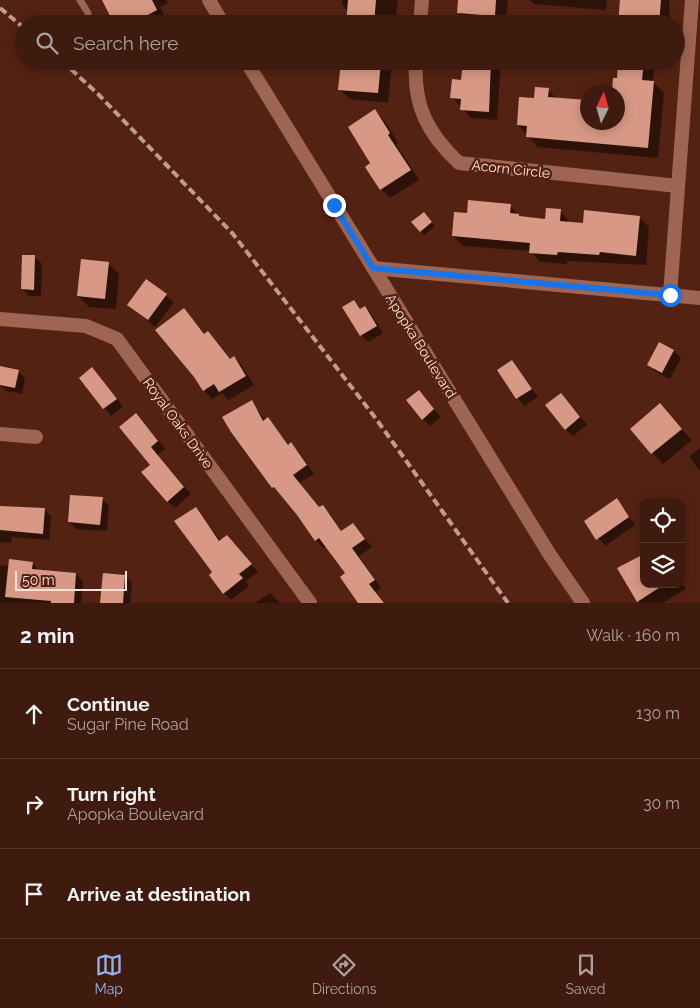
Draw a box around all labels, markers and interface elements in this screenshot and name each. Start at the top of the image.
search box [15,15,685,70]
icon: search [33,29,61,57]
text: Search here [73,32,179,54]
north arrow [580,85,625,130]
street label: Acorn Circle [471,157,551,181]
route end [323,194,346,217]
route start [659,284,682,307]
street label: Apopka Boulevard [382,291,460,401]
street label: Royal Oaks Drive [140,375,216,471]
map controls [640,498,685,588]
button: locate [640,498,685,543]
button: layers [640,543,685,588]
scale bar [15,568,128,591]
text: 50 m [22,572,55,588]
text: 2 min [20,623,74,648]
text: Walk · 160 m [586,626,680,645]
text: Continue [67,693,150,715]
icon: ahead [20,700,48,728]
text: 130 m [636,704,680,723]
text: Sugar Pine Road [67,715,189,734]
text: Turn right [67,783,156,805]
icon: right [20,790,48,818]
text: 30 m [643,794,680,813]
text: Apopka Boulevard [67,805,204,824]
icon: arrive [20,880,48,908]
text: Arrive at destination [67,883,251,905]
tab: Map [94,951,123,997]
tab: Directions [312,951,377,997]
tab: Saved [565,951,606,997]

